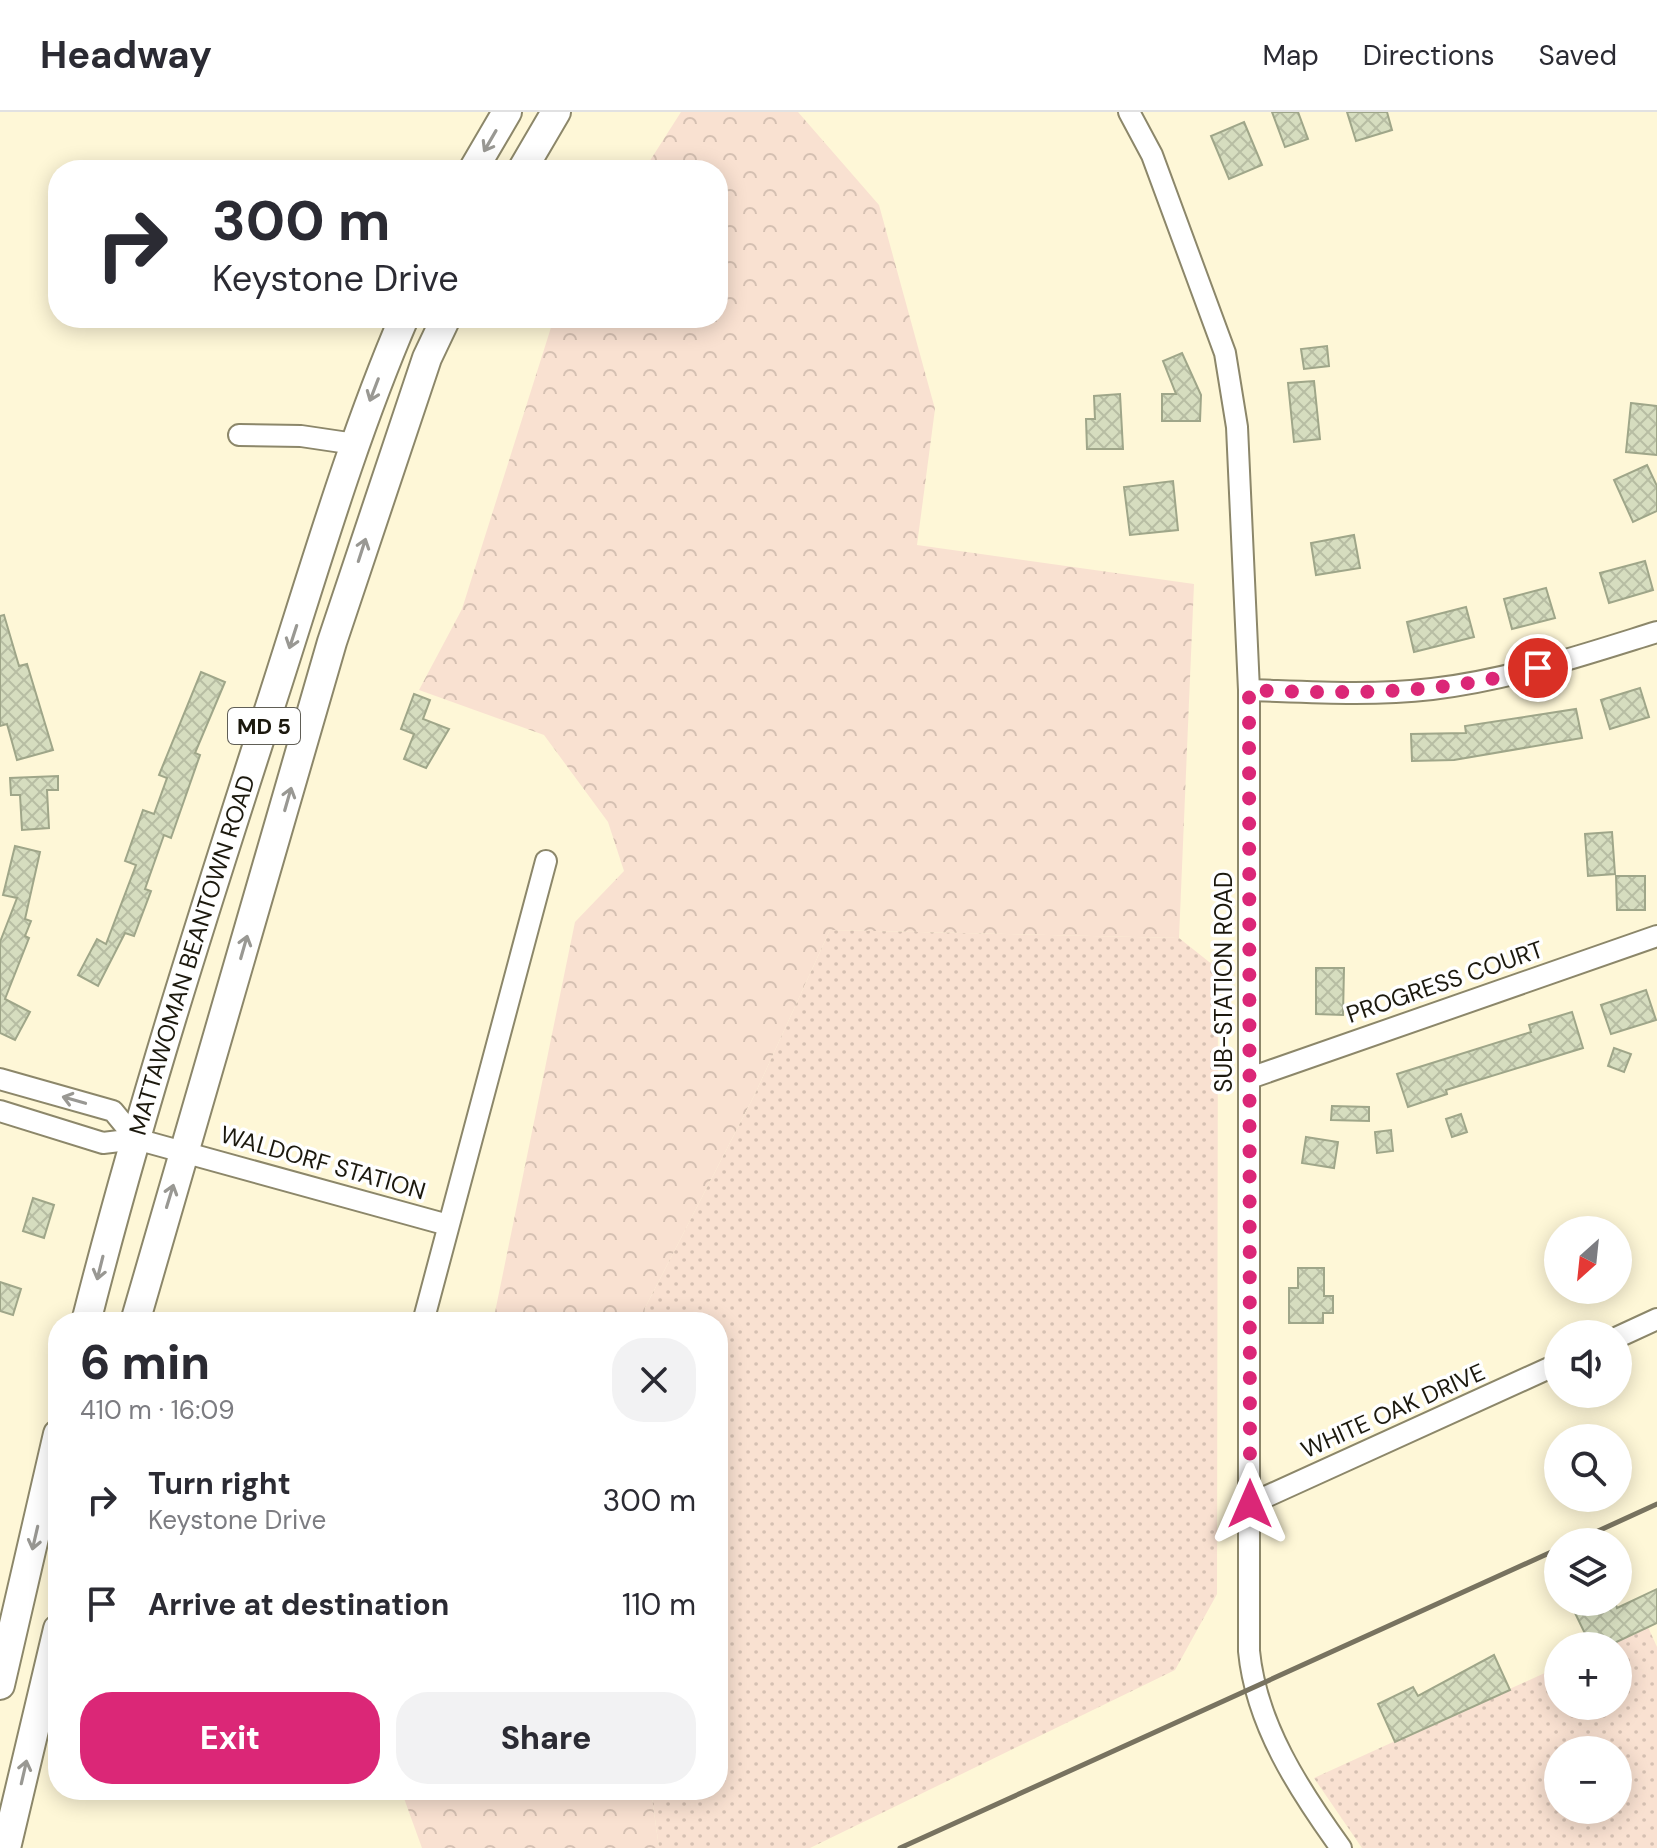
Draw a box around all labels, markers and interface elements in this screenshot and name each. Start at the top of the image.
text: Headway [40,30,212,80]
text: Map [1262,37,1319,74]
text: Directions [1363,37,1495,74]
text: Saved [1539,37,1617,74]
one-way arrow [482,129,498,152]
text: 300 m [212,184,390,257]
icon: right [80,192,184,296]
text: Keystone Drive [212,255,459,302]
one-way arrow [366,377,380,402]
one-way arrow [355,537,370,562]
one-way arrow [284,624,299,649]
pin [1504,634,1572,702]
icon: arrive [1516,646,1560,690]
road number: MD 5 [228,708,300,744]
street label: MATTAWOMAN BEANTOWN ROAD [122,771,262,1139]
one-way arrow [282,787,296,812]
street label: SUB-STATION ROAD [1208,872,1239,1092]
street label: PROGRESS COURT [1342,933,1547,1030]
one-way arrow [237,934,252,960]
one-way arrow [61,1092,87,1107]
street label: WALDORF STATION [217,1118,429,1207]
one-way arrow [164,1184,178,1209]
north arrow [1544,1216,1632,1304]
map controls [1544,1216,1632,1824]
one-way arrow [91,1254,106,1280]
button: sound [1544,1320,1632,1408]
text: 6 min [80,1331,210,1394]
button: close [612,1338,696,1422]
street label: WHITE OAK DRIVE [1296,1356,1490,1465]
text: 410 m · 16:09 [80,1393,235,1427]
button: search [1544,1424,1632,1512]
position arrow [1208,1462,1292,1546]
text: Turn right [148,1464,291,1503]
icon: right [80,1478,124,1522]
text: 300 m [603,1481,696,1520]
text: Keystone Drive [148,1503,326,1537]
one-way arrow [26,1524,41,1550]
button: layers [1544,1528,1632,1616]
icon: arrive [80,1582,124,1626]
text: Arrive at destination [148,1585,449,1624]
text: 110 m [622,1585,696,1624]
button: + [1544,1632,1632,1720]
button: Exit [80,1692,380,1784]
button: Share [396,1692,696,1784]
button: − [1544,1736,1632,1824]
one-way arrow [18,1760,33,1785]

